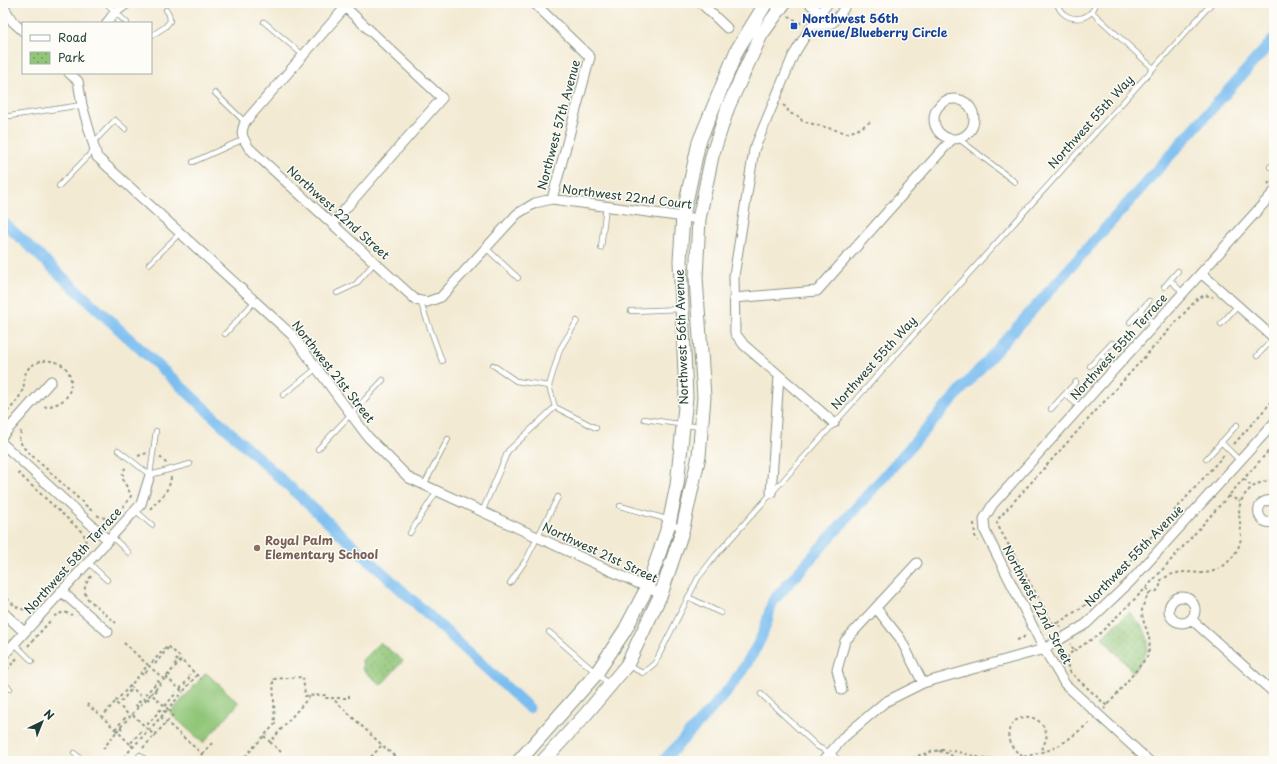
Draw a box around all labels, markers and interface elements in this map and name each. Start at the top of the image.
place label: Northwest 56th Avenue/Blueberry Circle [801,9,948,41]
marker: Northwest 56th Avenue/Blueberry Circle [789,21,799,31]
legend [22,22,152,74]
text: Road [58,28,87,46]
text: Park [58,48,85,66]
street label: Northwest 57th Avenue [532,57,584,192]
street label: Northwest 55th Way [1043,71,1137,172]
street label: Northwest 22nd Street [283,161,394,263]
street label: Northwest 22nd Court [561,179,693,213]
street label: Northwest 56th Avenue [670,269,692,405]
street label: Northwest 55th Terrace [1066,289,1171,404]
street label: Northwest 55th Way [826,312,920,413]
street label: Northwest 21st Street [288,316,380,427]
street label: Northwest 55th Avenue [1080,500,1187,610]
street label: Northwest 58th Terrace [19,503,125,618]
street label: Northwest 21st Street [540,517,661,587]
place label: Royal Palm Elementary School [265,531,378,563]
street label: Northwest 22nd Street [999,542,1077,667]
marker: Royal Palm Elementary School [252,543,262,553]
north arrow [22,702,62,742]
text: N [40,705,58,724]

